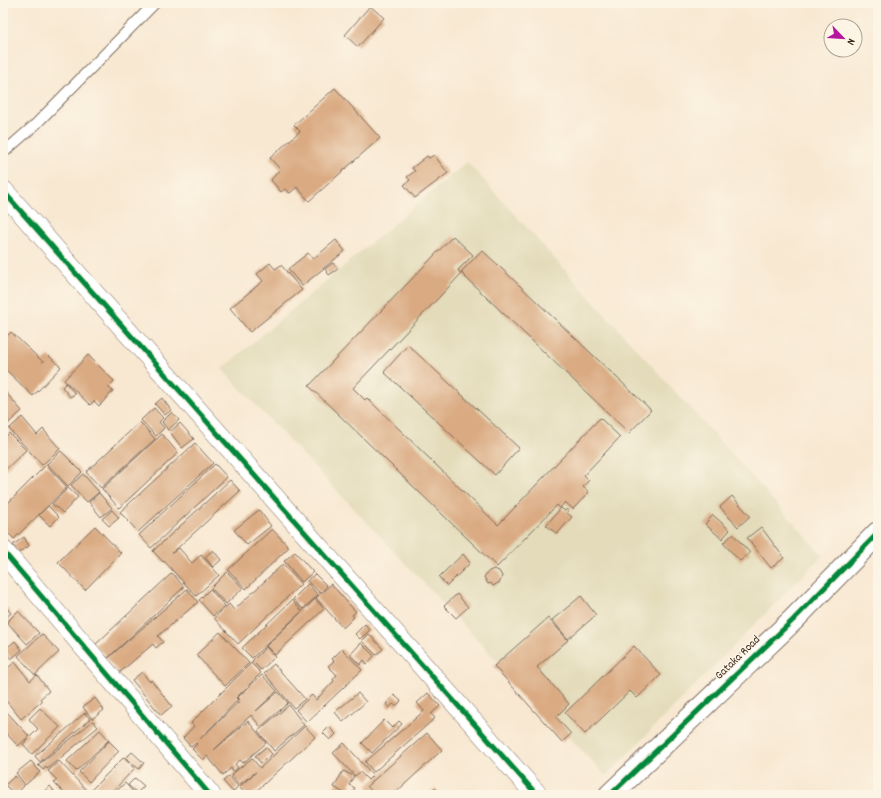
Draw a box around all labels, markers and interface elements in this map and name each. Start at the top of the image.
north arrow [823,18,863,58]
text: N [842,36,859,48]
street label: Gataka Road [711,632,765,684]

